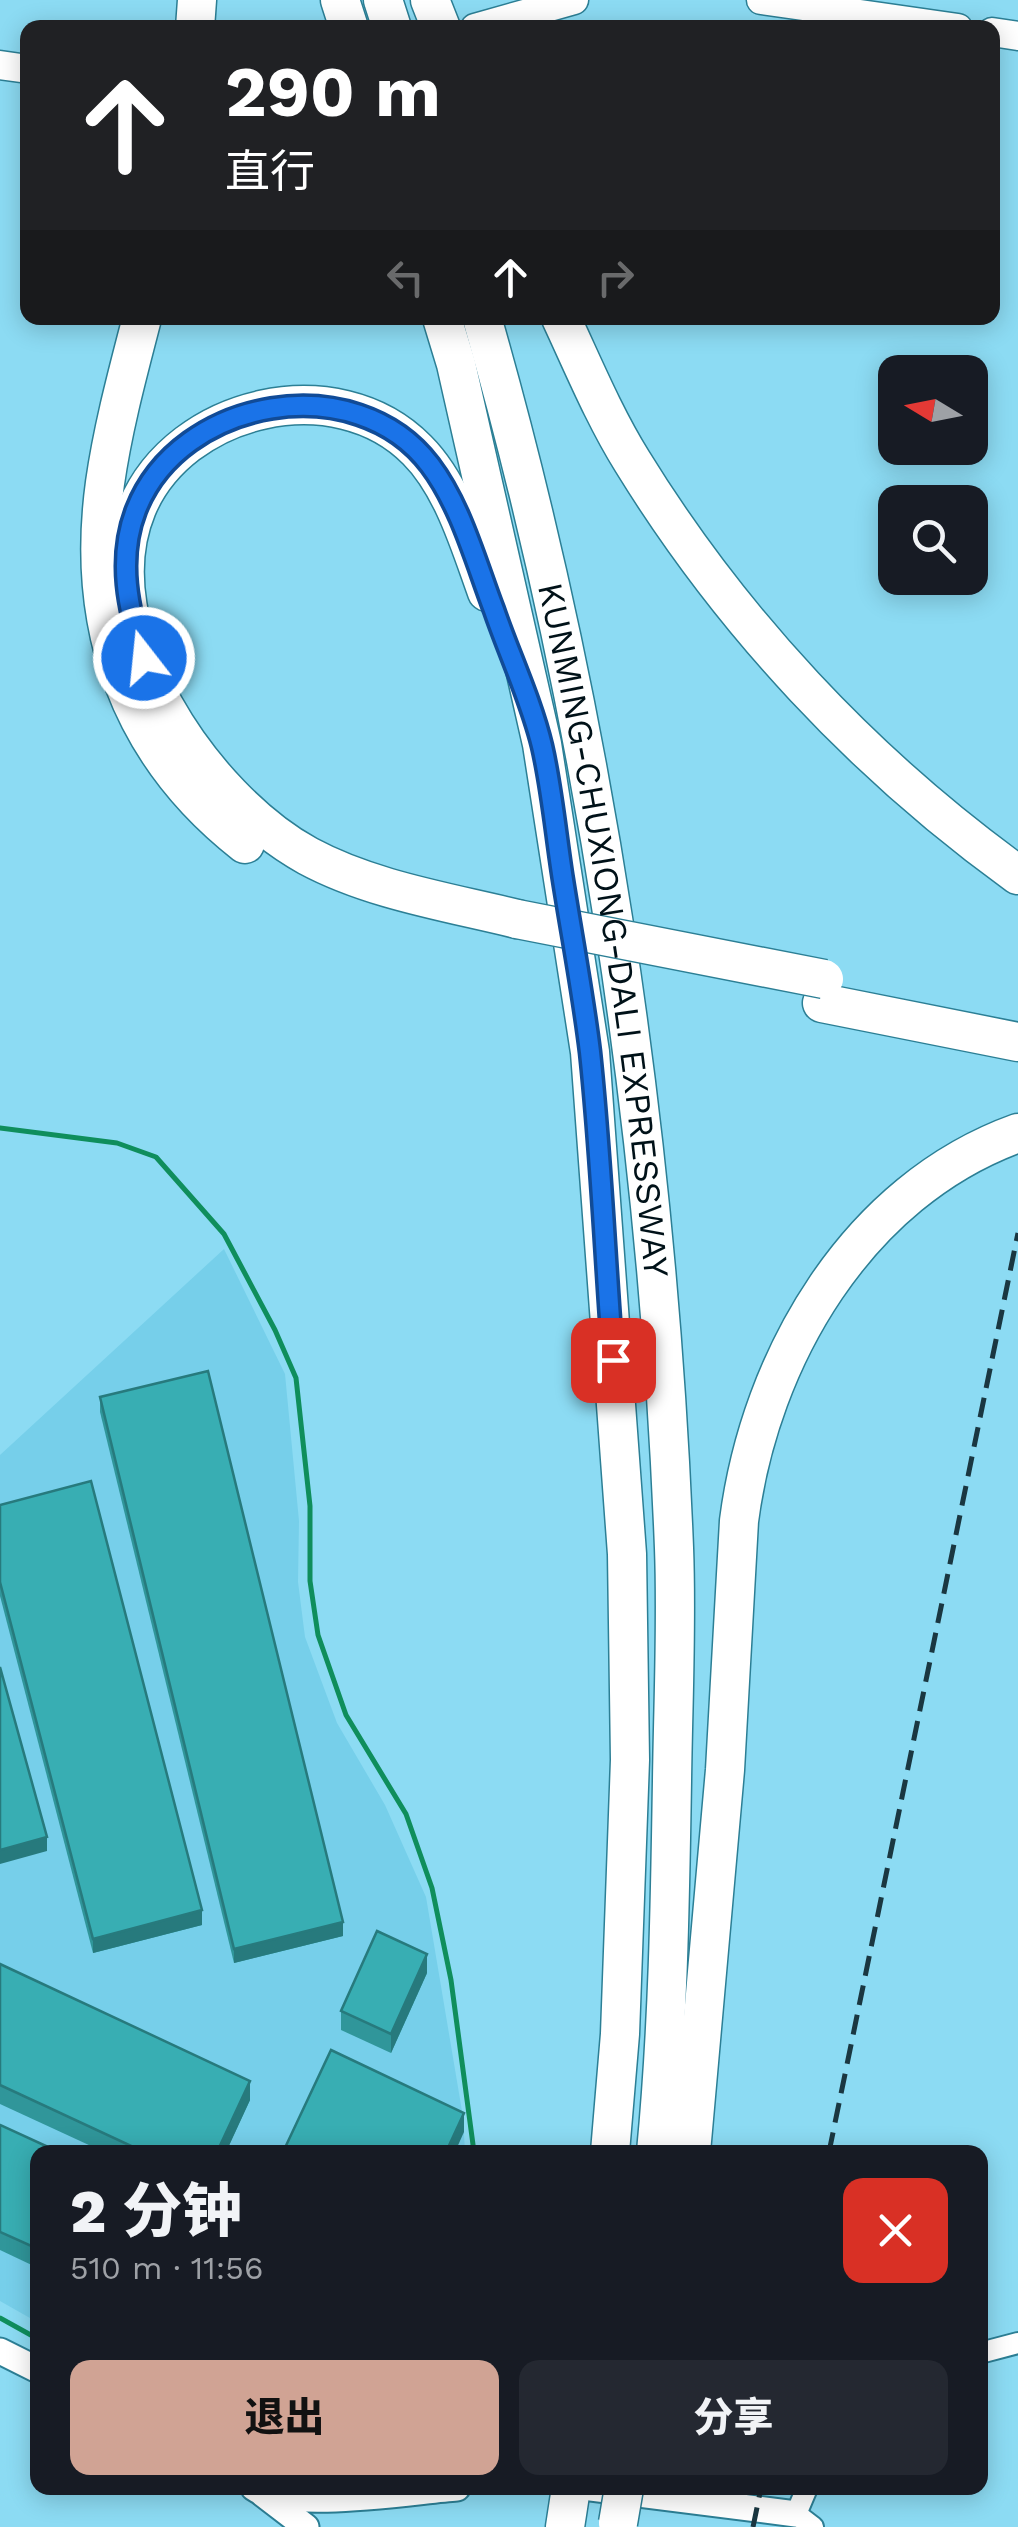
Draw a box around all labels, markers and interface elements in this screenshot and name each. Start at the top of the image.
text: 290 m [225,51,441,133]
icon: ahead [60,60,190,190]
text: 直行 [225,145,315,198]
icon: left [378,250,433,305]
icon: ahead [483,250,538,305]
icon: right [588,250,643,305]
north arrow [878,355,988,465]
map controls [878,355,988,595]
button: search [878,485,988,595]
street label: KUNMING-CHUXIONG-DALI EXPRESSWAY [529,579,678,1279]
position arrow [92,606,196,710]
pin [571,1318,656,1403]
icon: arrive [586,1333,641,1388]
text: 2 分钟 [70,2176,242,2247]
button: close [843,2178,948,2283]
text: 510 m · 11:56 [70,2249,263,2287]
button: 退出 [70,2360,499,2475]
button: 分享 [519,2360,948,2475]

